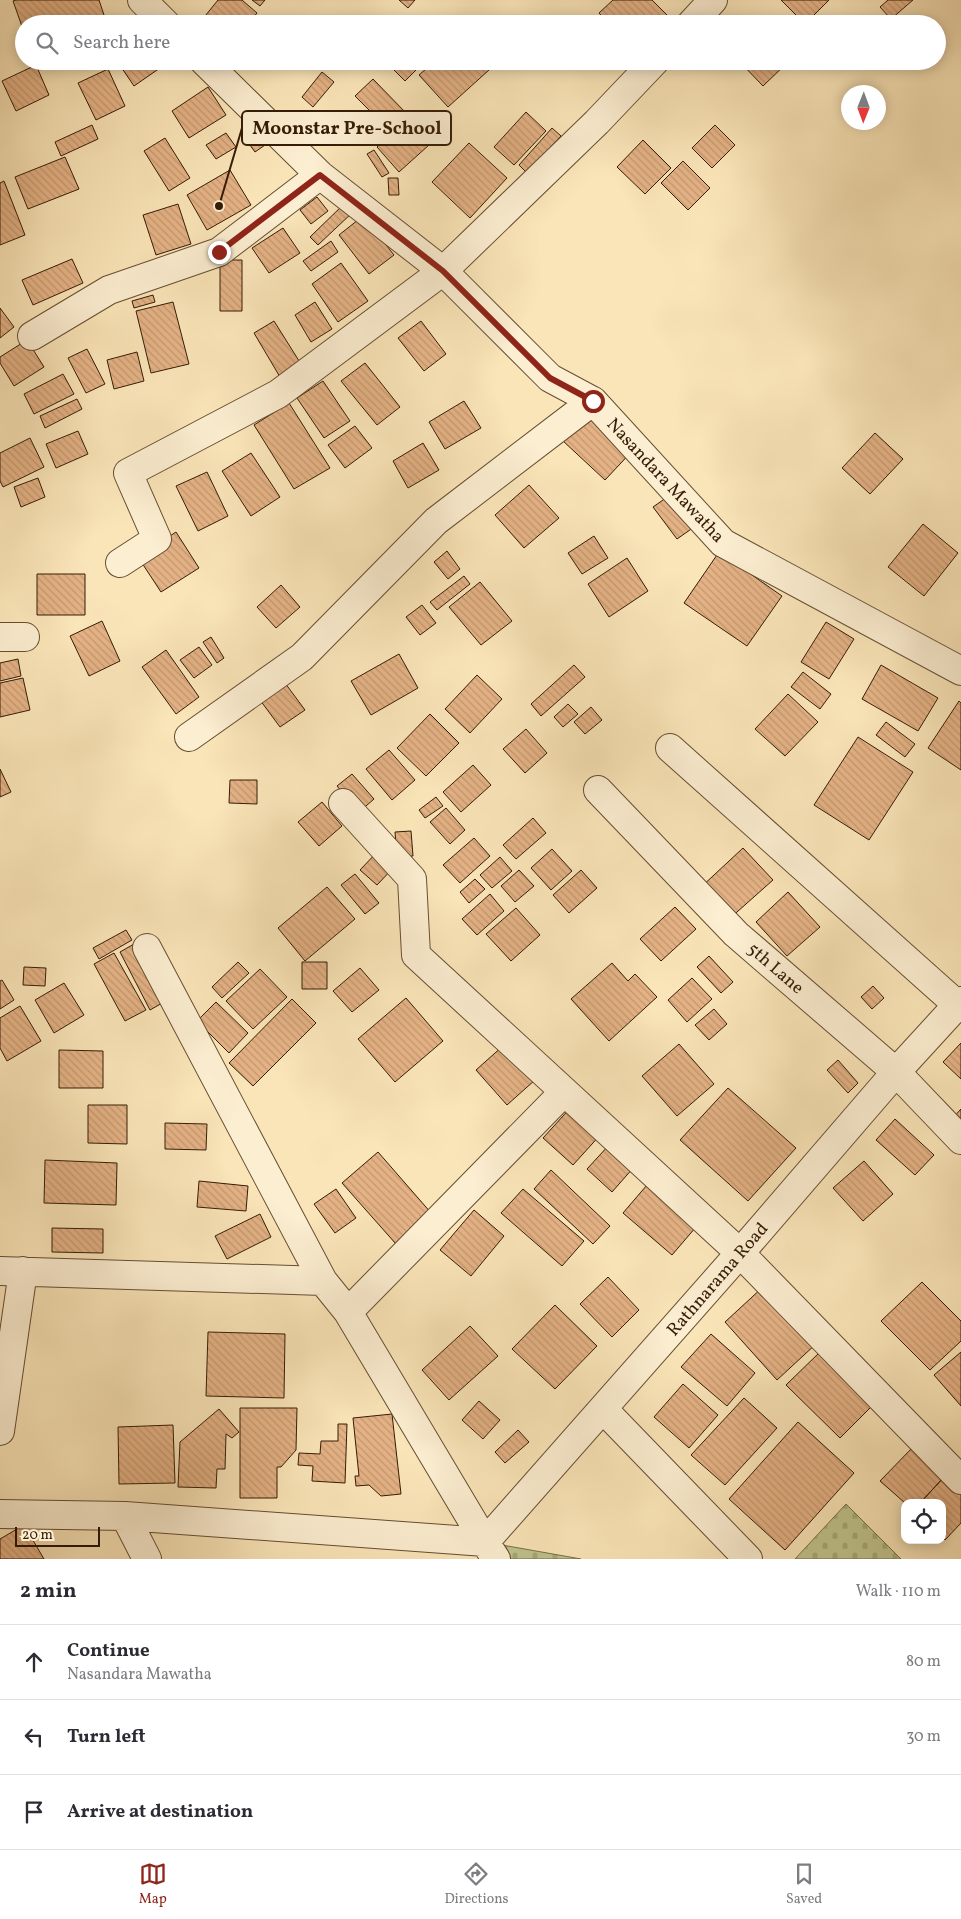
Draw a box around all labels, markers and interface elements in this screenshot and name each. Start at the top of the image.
search box [15,15,946,70]
icon: search [33,29,61,57]
text: Search here [73,30,170,56]
north arrow [841,85,886,130]
callout: Moonstar Pre-School [242,111,451,145]
text: Moonstar Pre-School [252,116,442,142]
route end [208,241,231,264]
route start [582,390,605,413]
street label: Nasandara Mawatha [600,413,730,549]
street label: 5th Lane [741,938,809,1001]
street label: Rathnarama Road [662,1218,775,1342]
map controls [901,1499,946,1544]
button: locate [901,1499,946,1544]
scale bar [15,1524,100,1547]
text: 20 m [22,1526,53,1545]
text: 2 min [20,1577,77,1606]
text: Walk · 110 m [856,1581,941,1603]
text: Continue [67,1638,150,1664]
icon: ahead [20,1648,48,1676]
text: 80 m [906,1651,941,1673]
text: Nasandara Mawatha [67,1664,212,1686]
icon: left [20,1723,48,1751]
text: Turn left [67,1724,146,1750]
text: 30 m [906,1726,941,1748]
icon: arrive [20,1798,48,1826]
text: Arrive at destination [67,1799,253,1825]
tab: Map [139,1860,167,1909]
tab: Directions [444,1860,509,1909]
tab: Saved [786,1860,822,1909]

